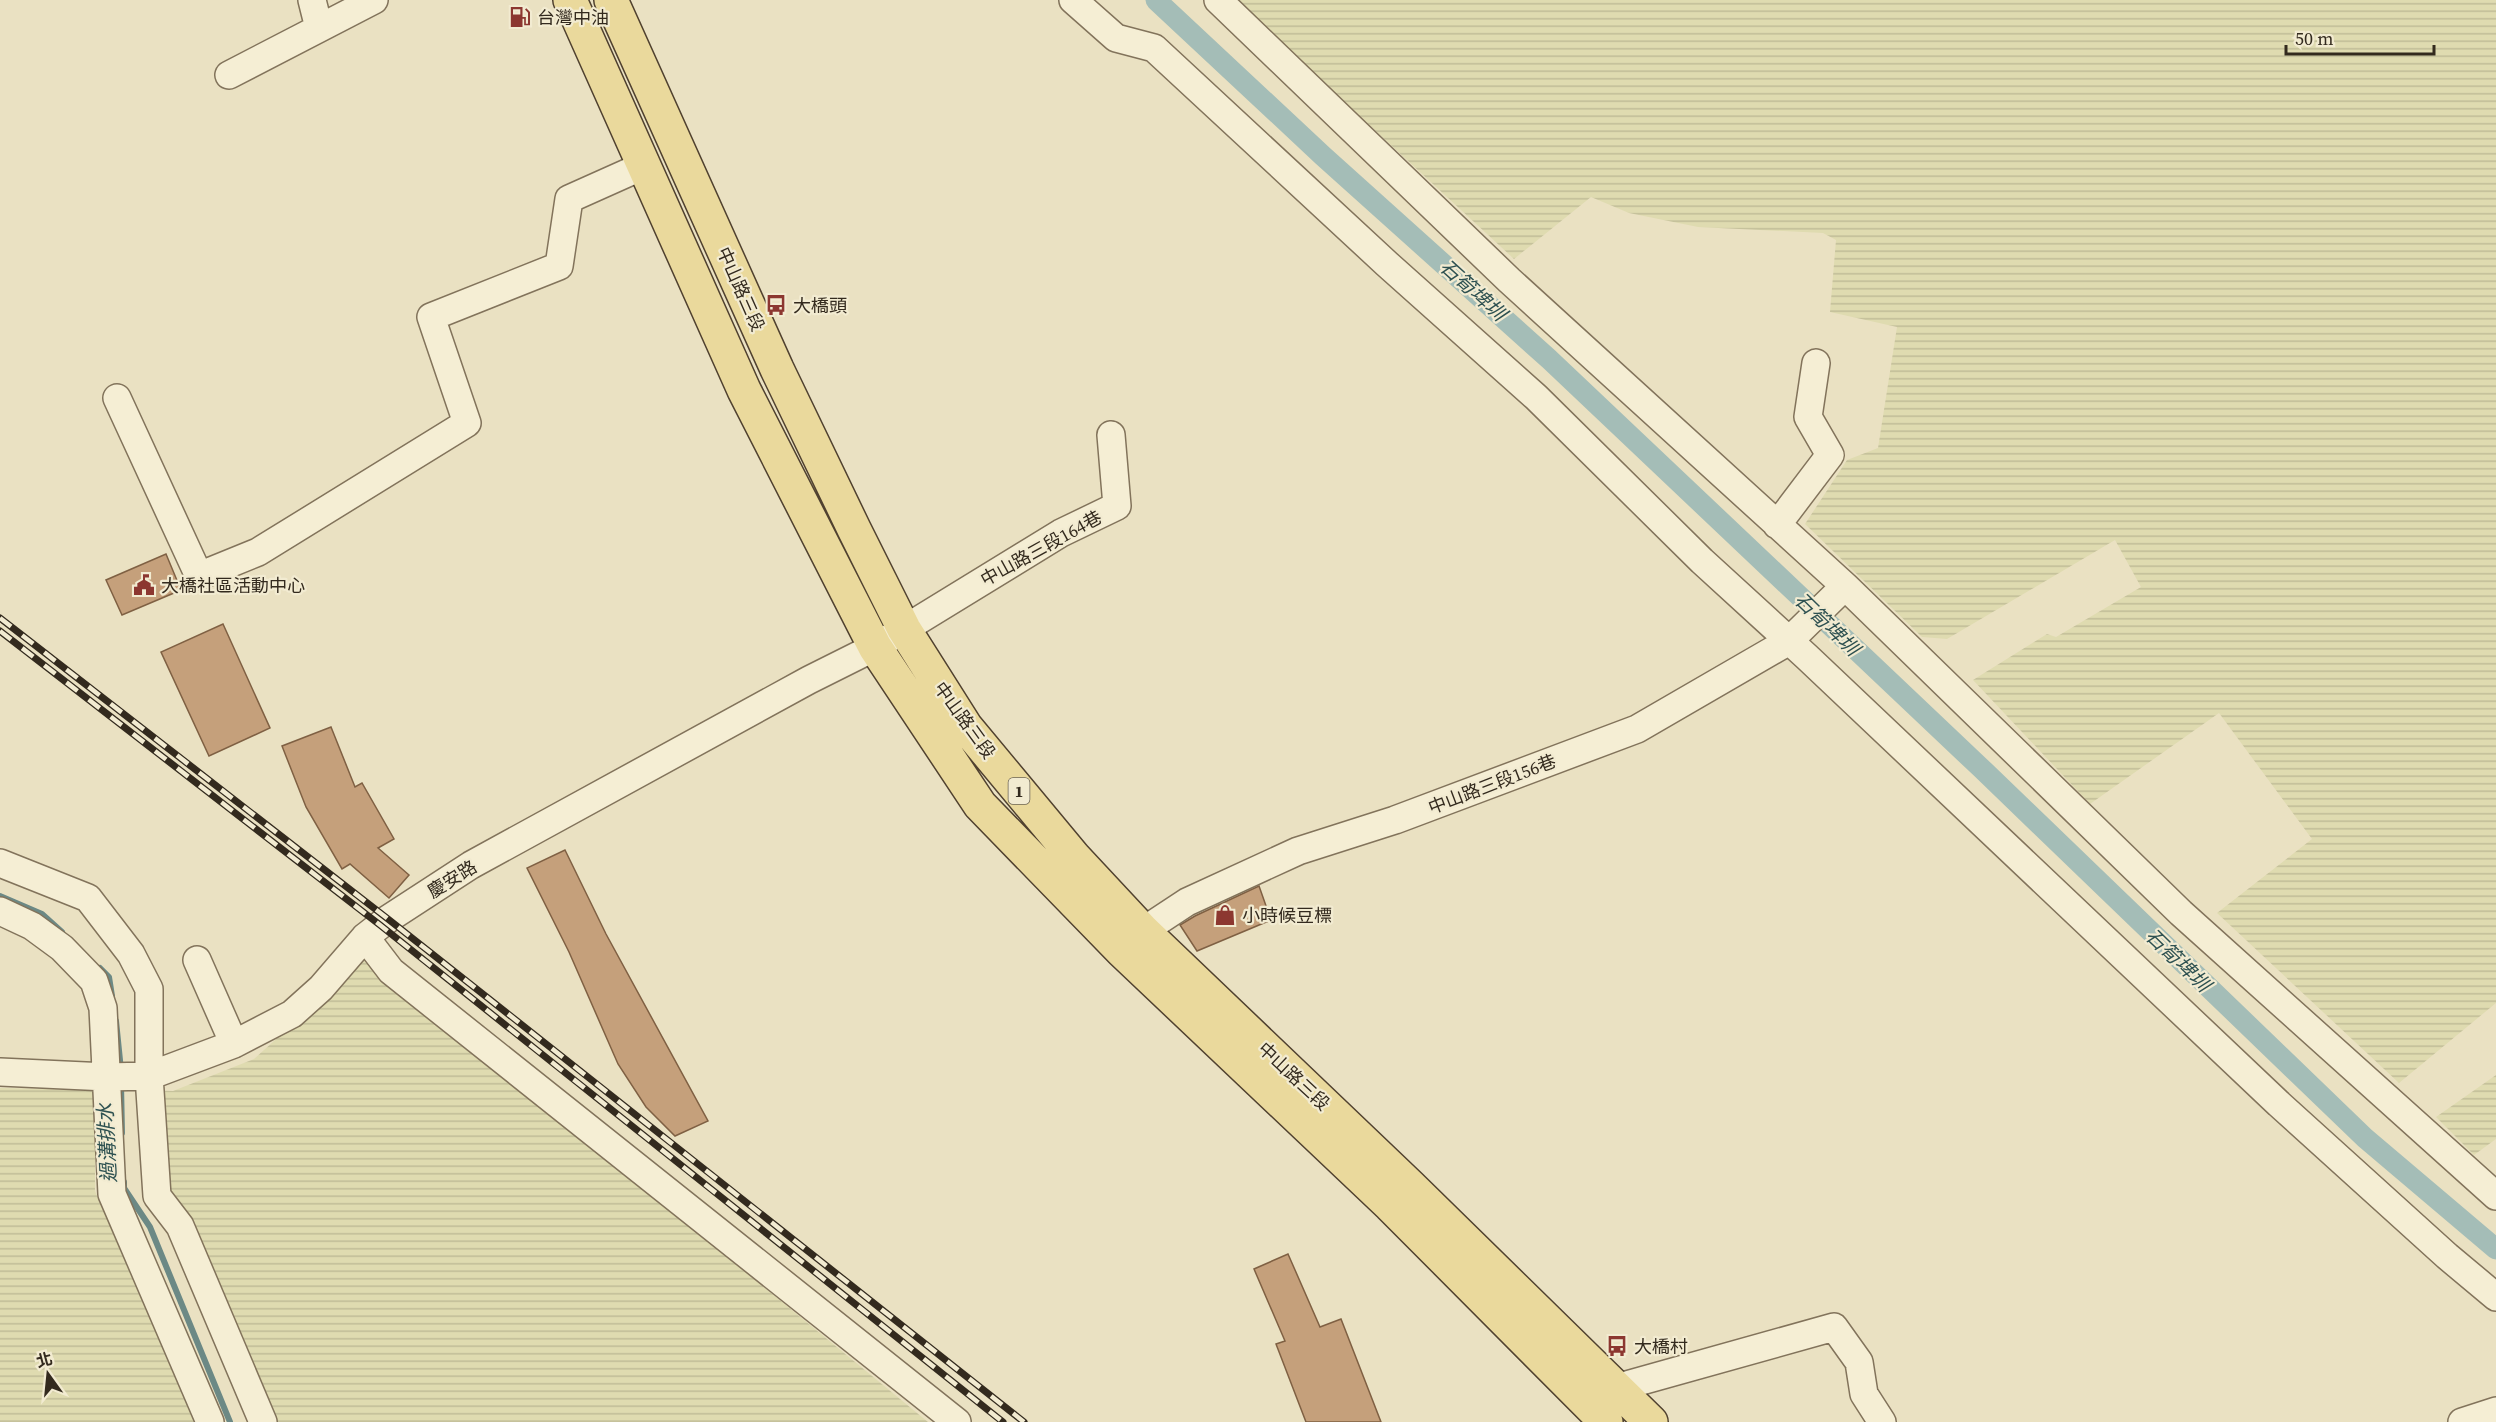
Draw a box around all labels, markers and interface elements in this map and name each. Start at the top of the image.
fuel station icon: 台灣中油 [508,5,532,29]
place label: 台灣中油 [537,5,609,30]
scale bar [2286,18,2434,56]
text: 50 m [2295,26,2333,51]
street label: 中山路三段 [711,243,771,335]
water label: 石筍埤圳 [1434,253,1514,329]
bus stop icon: 大橋頭 [764,293,788,317]
place label: 大橋頭 [793,293,847,318]
street label: 中山路三段164巷 [976,504,1106,592]
public building icon: 大橋社區活動中心 [132,573,156,597]
place label: 大橋社區活動中心 [161,573,305,598]
water label: 石筍埤圳 [1789,586,1868,664]
street label: 中山路三段 [928,676,1002,764]
street label: 中山路三段156巷 [1425,748,1559,820]
road number: 1 [1008,778,1030,804]
street label: 慶安路 [422,854,482,904]
shop icon: 小時候豆標 [1213,903,1237,927]
place label: 小時候豆標 [1242,903,1332,928]
water label: 石筍埤圳 [2140,922,2219,1000]
street label: 中山路三段 [1253,1036,1335,1116]
water label: 過溝排水 [91,1101,123,1184]
bus stop icon: 大橋村 [1605,1334,1629,1358]
place label: 大橋村 [1634,1334,1688,1359]
north arrow [18,1344,78,1404]
text: 北 [34,1347,55,1372]

